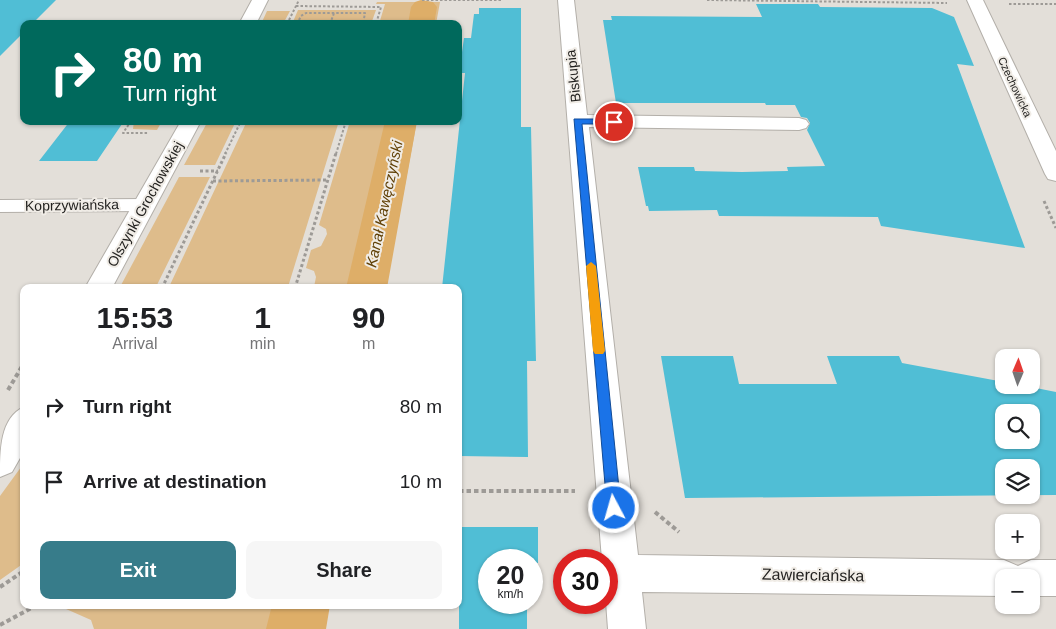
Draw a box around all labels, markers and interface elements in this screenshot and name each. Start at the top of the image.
icon: right [40,40,105,105]
text: 80 m [123,40,203,79]
street label: Biskupia [562,49,584,103]
street label: Czechowicka [996,55,1035,120]
text: Turn right [123,81,216,106]
pin [593,101,635,143]
icon: arrive [600,108,628,136]
water label: Kanał Kawęczyński [362,138,406,269]
street label: Olszynki Grochowskiej [104,139,186,269]
street label: Koprzywiańska [25,196,119,214]
text: 15:53 [97,301,173,334]
text: 1 [254,301,271,334]
text: 90 [352,301,385,334]
text: Arrival [112,335,158,352]
text: min [250,335,276,352]
text: m [362,335,375,352]
north arrow [995,349,1040,394]
map controls [995,349,1040,614]
icon: right [40,393,68,421]
text: Turn right [83,396,171,417]
text: 80 m [400,396,442,417]
button: search [995,404,1040,449]
button: layers [995,459,1040,504]
icon: arrive [40,468,68,496]
text: Arrive at destination [83,471,267,492]
text: 10 m [400,471,442,492]
position arrow [587,481,639,533]
button: + [995,514,1040,559]
button: Exit [40,541,236,599]
button: Share [246,541,442,599]
speed limit sign: 30 [553,549,618,614]
text: 20 [497,561,524,589]
street label: Zawierciańska [762,566,864,584]
button: − [995,569,1040,614]
text: km/h [497,587,524,601]

